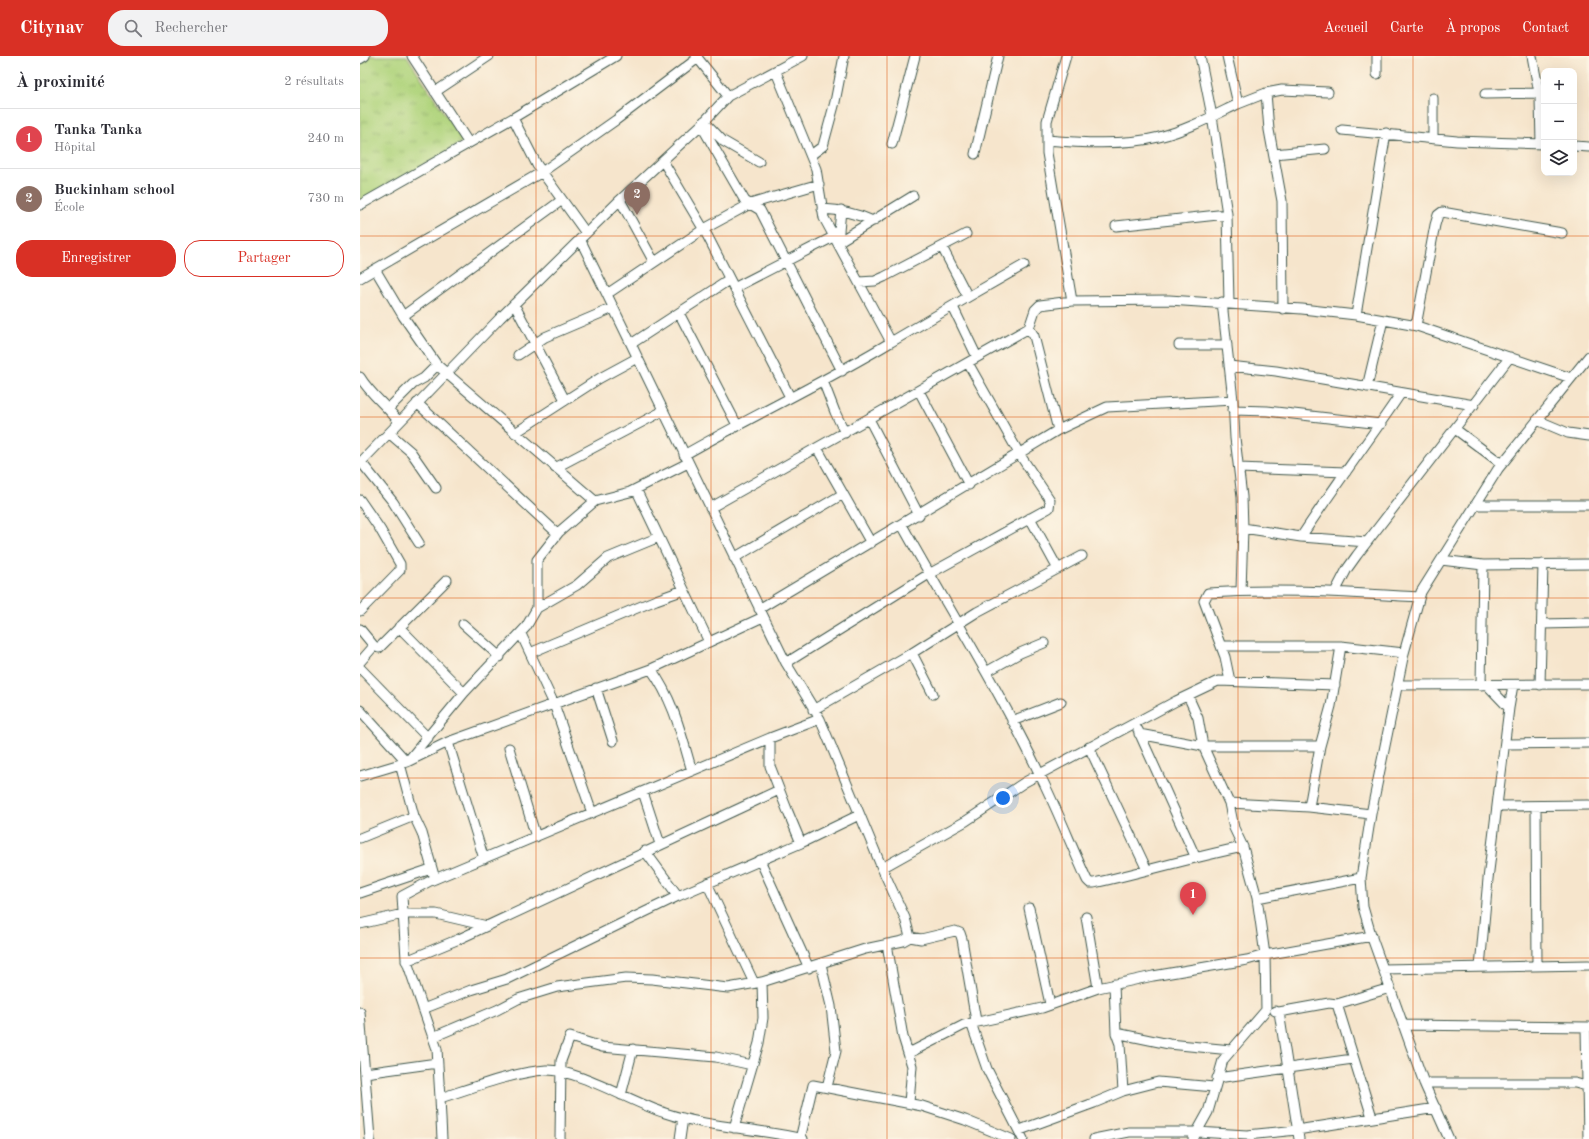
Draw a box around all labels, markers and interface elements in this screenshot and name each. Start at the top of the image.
search box [108,10,388,46]
icon: search [122,17,144,39]
text: Citynav [20,19,84,38]
text: Rechercher [154,21,228,36]
text: Accueil [1324,21,1368,35]
text: Carte [1390,21,1423,35]
text: À propos [1445,21,1500,35]
text: Contact [1522,21,1569,35]
map controls [1541,68,1577,176]
button: + [1541,68,1577,104]
text: À proximité [16,74,105,91]
text: 2 résultats [284,75,344,88]
button: − [1541,104,1577,140]
text: Tanka Tanka [54,123,142,138]
text: 1 [25,132,33,145]
text: 240 m [307,132,344,145]
button: layers [1541,140,1577,176]
text: Hôpital [54,141,95,154]
pin: 2 [624,182,650,215]
text: Buckinham school [54,183,175,198]
text: 2 [25,192,33,205]
text: 730 m [307,192,344,205]
text: École [54,201,85,214]
button: Enregistrer [16,240,176,277]
button: Partager [184,240,344,277]
your location [993,788,1013,808]
pin: 1 [1180,882,1206,915]

